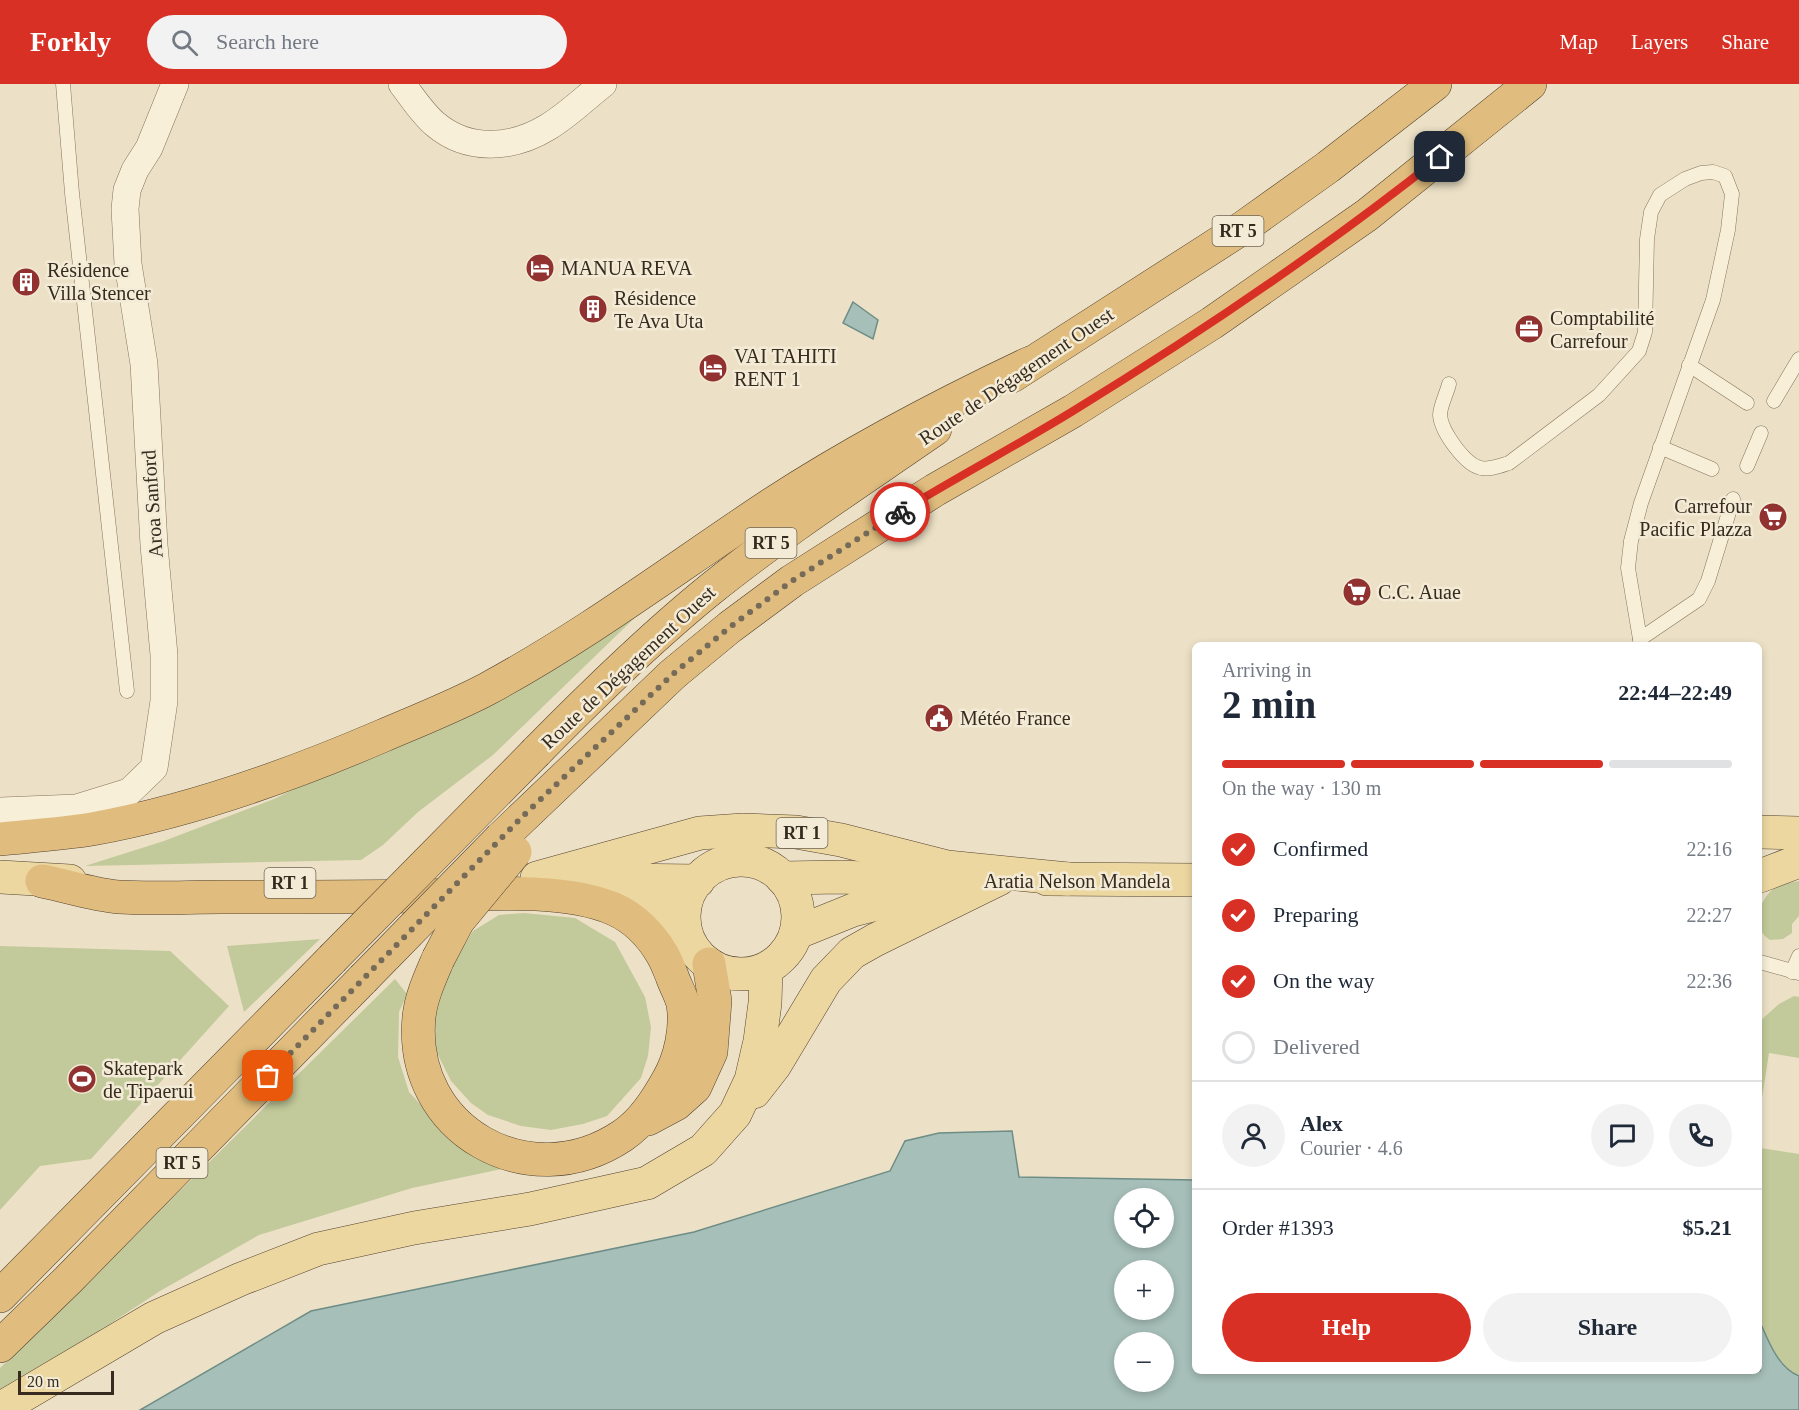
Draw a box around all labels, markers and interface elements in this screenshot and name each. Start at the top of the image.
search box [147,15,567,69]
text: Forkly [30,26,111,57]
icon: search [168,26,201,59]
text: Search here [216,29,319,54]
text: Map [1560,30,1598,54]
text: Layers [1631,30,1688,54]
text: Share [1721,30,1769,54]
pin [1414,131,1465,182]
icon: home [1423,140,1456,173]
road number: RT 5 [1212,216,1264,246]
hotel icon: MANUA REVA [524,252,556,284]
place label: MANUA REVA [561,257,693,279]
place label: Résidence Villa Stencer [47,259,151,304]
building icon: Résidence Villa Stencer [10,266,42,298]
place label: Résidence Te Ava Uta [614,287,703,332]
building icon: Résidence Te Ava Uta [577,293,609,325]
street label: Route de Dégagement Ouest [915,303,1118,450]
place label: Comptabilité Carrefour [1550,307,1655,352]
office icon: Comptabilité Carrefour [1513,313,1545,345]
place label: VAI TAHITI RENT 1 [734,345,837,390]
hotel icon: VAI TAHITI RENT 1 [697,352,729,384]
street label: Aroa Sanford [137,449,167,559]
courier [870,482,930,542]
place label: Carrefour Pacific Plazza [1639,495,1752,540]
icon: bike [884,496,917,529]
supermarket icon: Carrefour Pacific Plazza [1757,501,1789,533]
road number: RT 5 [746,528,796,558]
supermarket icon: C.C. Auae [1341,576,1373,608]
street label: Route de Dégagement Ouest [537,580,720,754]
place label: C.C. Auae [1378,581,1461,603]
text: Arriving in [1222,659,1311,681]
text: 22:44–22:49 [1618,680,1732,705]
text: 2 min [1222,683,1316,726]
public building icon: Météo France [923,702,955,734]
place label: Météo France [960,707,1071,729]
text: On the way · 130 m [1222,777,1381,799]
road number: RT 1 [776,818,828,848]
icon: check [1222,833,1255,866]
text: Confirmed [1273,836,1368,861]
text: 22:16 [1686,838,1732,860]
road number: RT 1 [264,868,316,898]
street label: Aratia Nelson Mandela [984,870,1170,892]
icon: check [1222,899,1255,932]
text: Preparing [1273,902,1359,927]
text: 22:27 [1686,904,1732,926]
icon: check [1222,965,1255,998]
text: On the way [1273,968,1374,993]
text: 22:36 [1686,970,1732,992]
text: Delivered [1273,1034,1360,1059]
pin [242,1050,293,1101]
place label: Skatepark de Tipaerui [103,1057,194,1103]
icon: bag [251,1059,284,1092]
sports icon: Skatepark de Tipaerui [66,1063,98,1095]
button: person [1222,1104,1285,1167]
button: chat [1591,1104,1654,1167]
button: phone [1669,1104,1732,1167]
text: Alex [1300,1111,1343,1136]
text: Courier · 4.6 [1300,1137,1403,1159]
road number: RT 5 [156,1148,207,1178]
map controls [1114,1188,1174,1392]
button: locate [1114,1188,1174,1248]
text: Order #1393 [1222,1215,1334,1240]
text: $5.21 [1683,1215,1732,1240]
button: + [1114,1260,1174,1320]
button: Help [1222,1293,1471,1362]
button: Share [1483,1293,1732,1362]
button: − [1114,1332,1174,1392]
scale bar [18,1368,114,1396]
text: 20 m [27,1373,59,1390]

